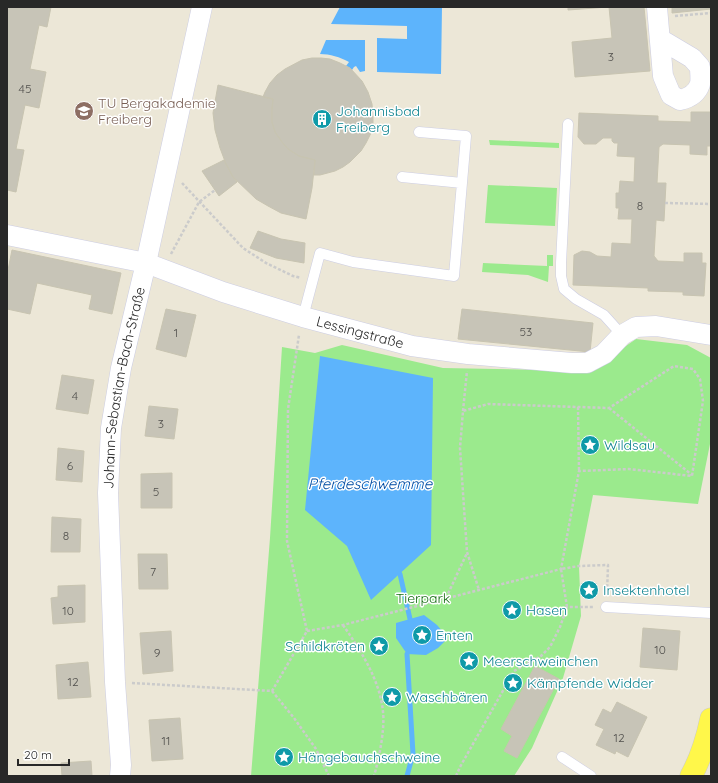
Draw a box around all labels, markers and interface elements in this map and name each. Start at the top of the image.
house number: 3 [608,49,614,64]
house number: 45 [19,81,31,96]
place label: TU Bergakademie Freiberg [98,94,216,128]
school or university icon: TU Bergakademie Freiberg [73,100,95,122]
place label: Johannisbad Freiberg [336,102,420,136]
building icon: Johannisbad Freiberg [311,108,333,130]
house number: 8 [637,198,643,213]
street label: Johann-Sebastian-Bach-Straße [99,285,149,489]
street label: Lessingstraße [314,312,406,352]
house number: 53 [520,324,532,339]
house number: 1 [174,325,178,340]
house number: 4 [72,388,78,403]
house number: 3 [158,416,164,431]
place icon: Wildsau [579,434,601,456]
place label: Wildsau [604,436,655,454]
house number: 6 [67,458,74,473]
water label: Pferdeschwemme [308,474,433,493]
house number: 5 [153,484,159,499]
house number: 8 [63,528,69,543]
house number: 7 [150,564,156,579]
place icon: Insektenhotel [578,579,600,601]
place label: Insektenhotel [603,581,689,599]
park label: Tierpark [396,589,450,607]
place icon: Hasen [501,599,523,621]
place label: Hasen [526,601,567,619]
house number: 10 [62,603,74,618]
place icon: Enten [411,624,433,646]
place label: Enten [436,626,473,644]
place icon: Schildkröten [368,635,390,657]
place label: Schildkröten [285,637,365,655]
house number: 10 [654,642,666,657]
house number: 9 [154,645,161,660]
place icon: Meerschweinchen [458,650,480,672]
place label: Meerschweinchen [483,652,598,670]
place icon: Kämpfende Widder [502,672,524,694]
house number: 12 [67,674,79,689]
place label: Kämpfende Widder [527,674,654,692]
place icon: Waschbären [381,686,403,708]
place label: Waschbären [406,688,488,706]
house number: 12 [613,730,625,745]
house number: 11 [162,733,170,748]
scale bar [18,741,69,767]
place icon: Hängebauchschweine [273,746,295,768]
text: 20 m [24,747,52,762]
place label: Hängebauchschweine [298,748,440,766]

